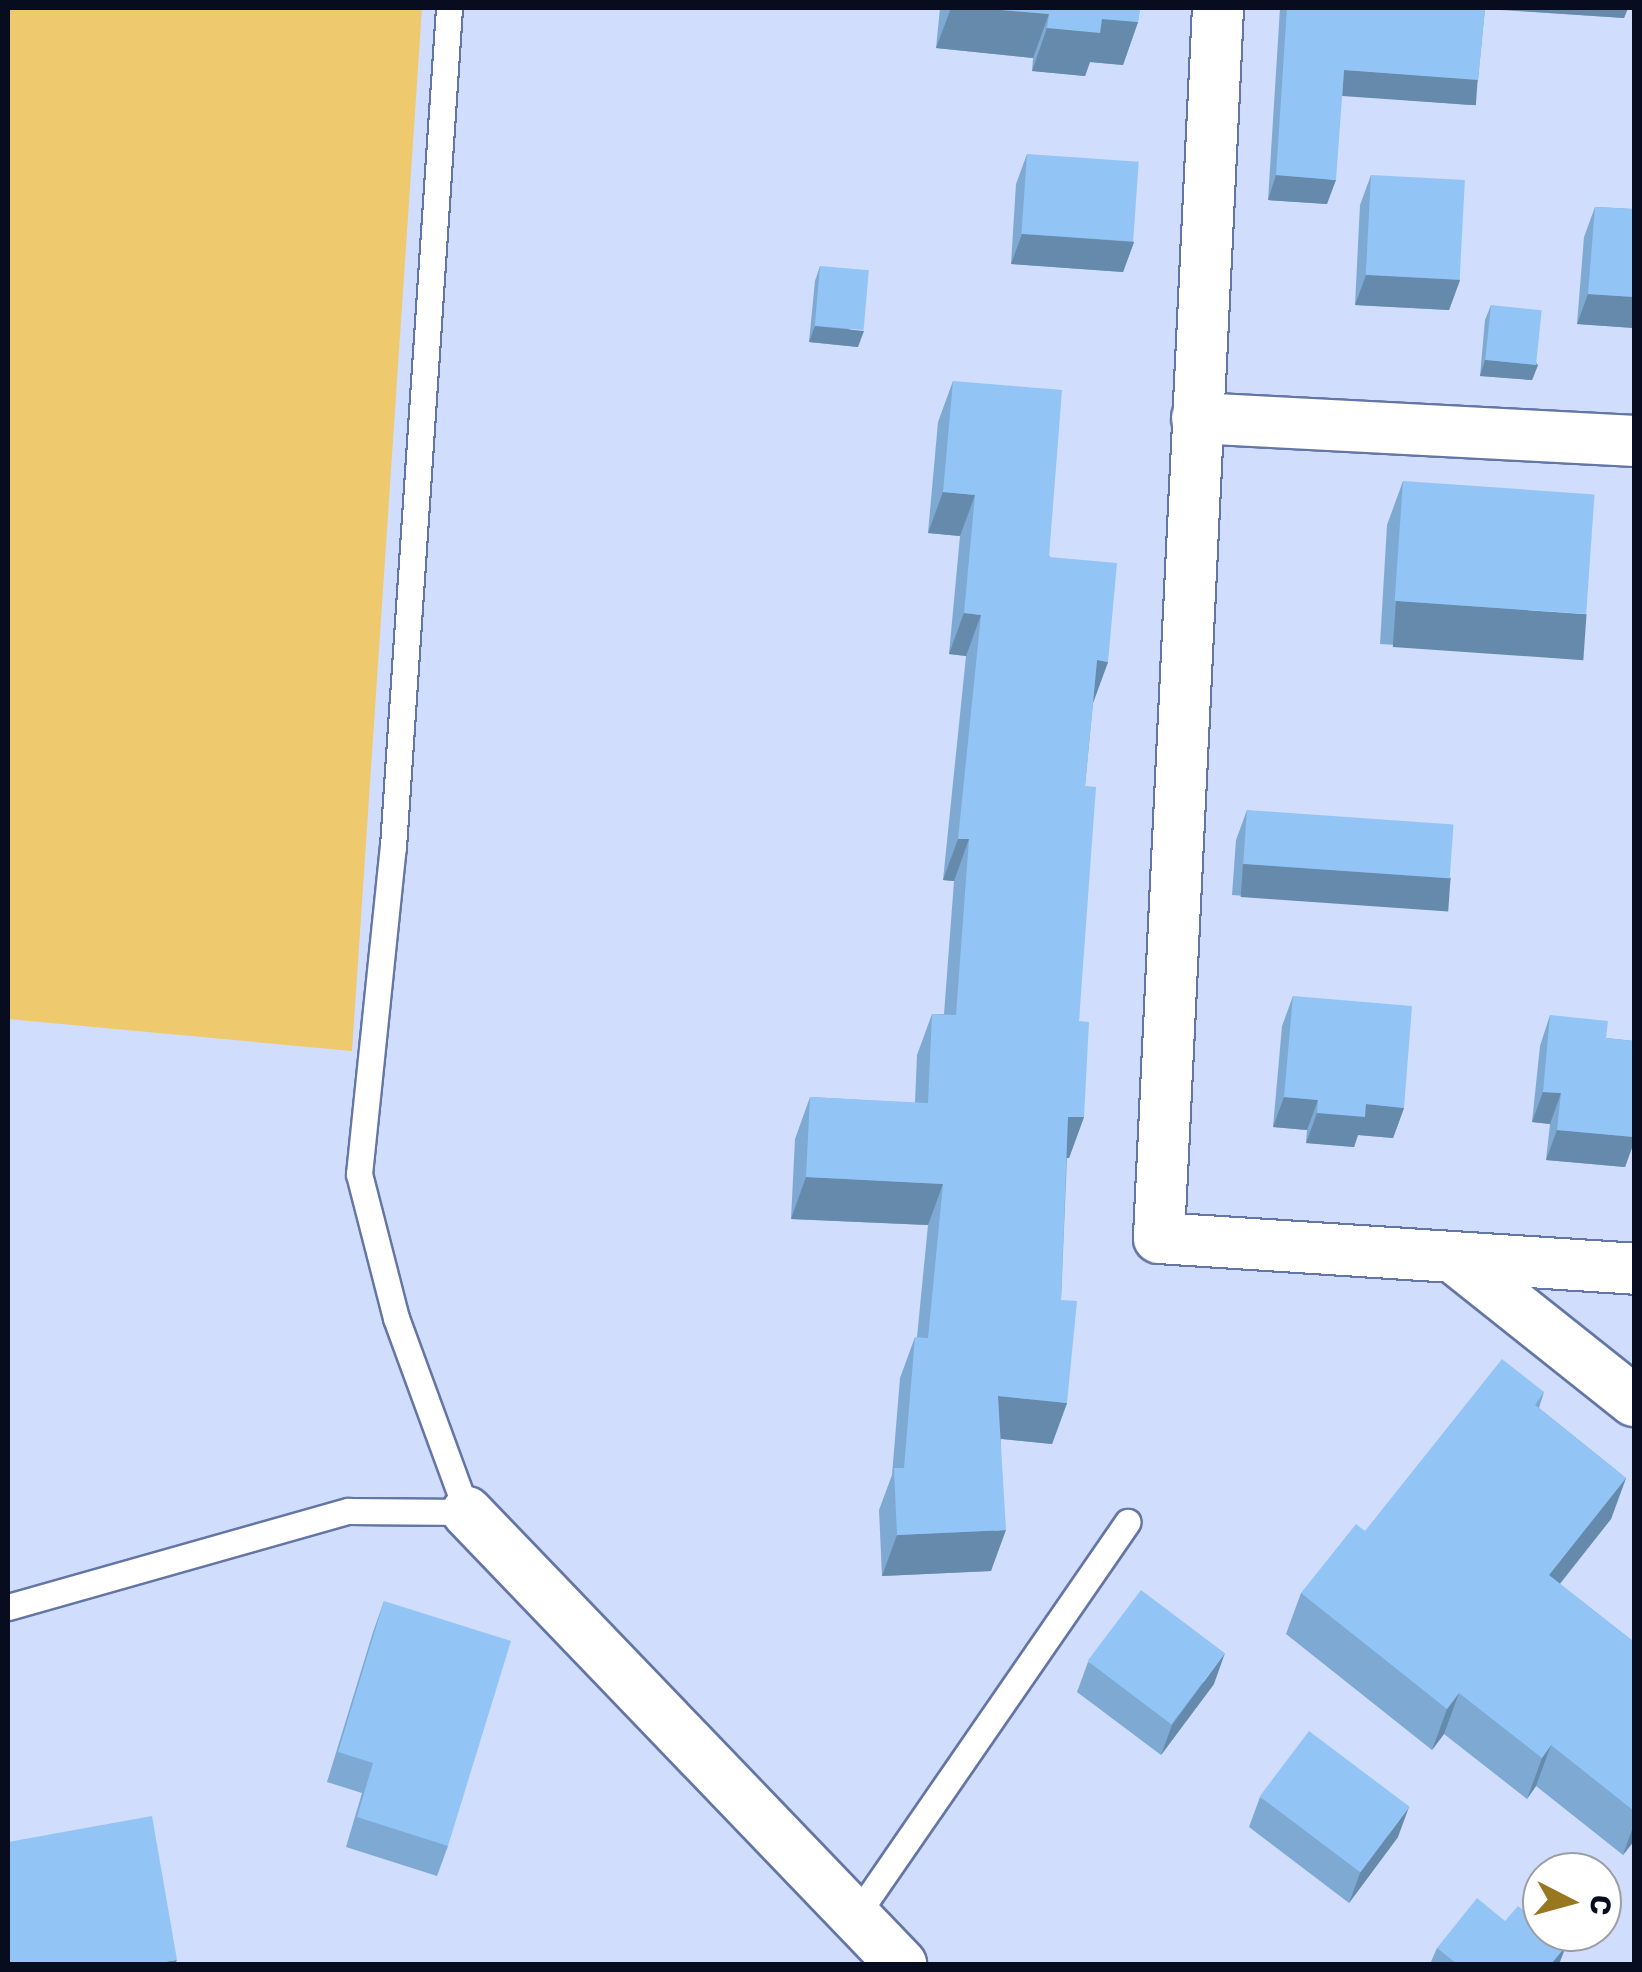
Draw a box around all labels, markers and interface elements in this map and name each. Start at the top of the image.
north arrow [1522,1852,1622,1952]
text: С [1583,1893,1618,1916]

